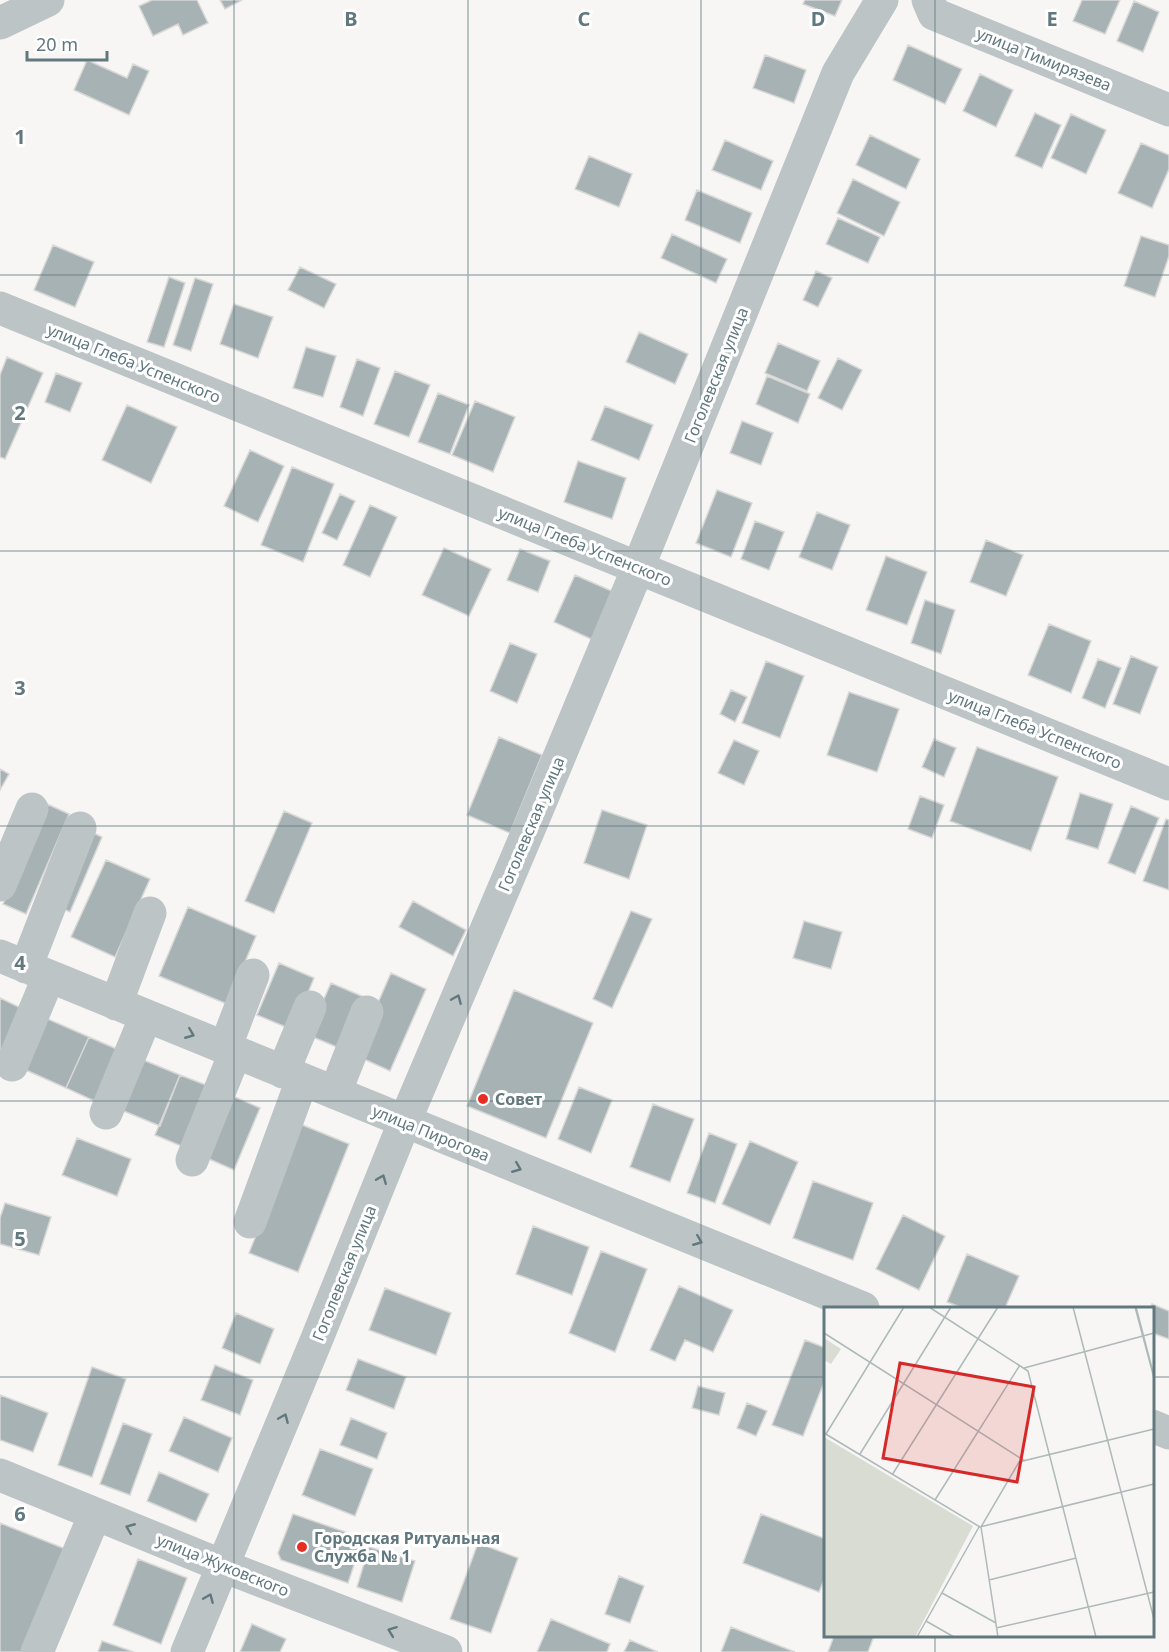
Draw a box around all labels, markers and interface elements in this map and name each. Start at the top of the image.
text: B [344,5,358,32]
text: C [578,5,591,32]
text: D [811,5,825,32]
text: E [1046,5,1058,32]
street label: улица Тимирязева [973,22,1115,96]
scale bar [27,24,106,62]
text: 20 m [36,32,78,56]
text: 1 [14,123,26,150]
street label: Гоголевская улица [679,304,753,446]
street label: улица Глеба Успенского [44,318,224,408]
text: 2 [14,399,26,426]
street label: улица Глеба Успенского [495,501,675,591]
text: 3 [14,674,26,701]
street label: улица Глеба Успенского [945,684,1125,774]
street label: Гоголевская улица [493,753,569,895]
text: 4 [14,949,26,976]
one-way arrow [450,995,462,1006]
one-way arrow [184,1027,195,1039]
place label: Совет [495,1088,542,1110]
marker: Совет [476,1092,490,1106]
street label: улица Пирогова [369,1099,493,1167]
one-way arrow [511,1161,522,1173]
one-way arrow [374,1174,387,1185]
street label: Гоголевская улица [307,1202,381,1344]
text: 5 [14,1225,26,1252]
one-way arrow [692,1234,702,1247]
inset map [824,1307,1154,1637]
one-way arrow [277,1413,289,1424]
text: 6 [14,1500,26,1527]
one-way arrow [125,1523,136,1535]
place label: Городская Ритуальная Служба № 1 [314,1527,500,1567]
street label: улица Жуковского [154,1528,292,1602]
marker: Городская Ритуальная Служба № 1 [295,1540,309,1554]
one-way arrow [202,1593,214,1604]
one-way arrow [387,1626,398,1638]

